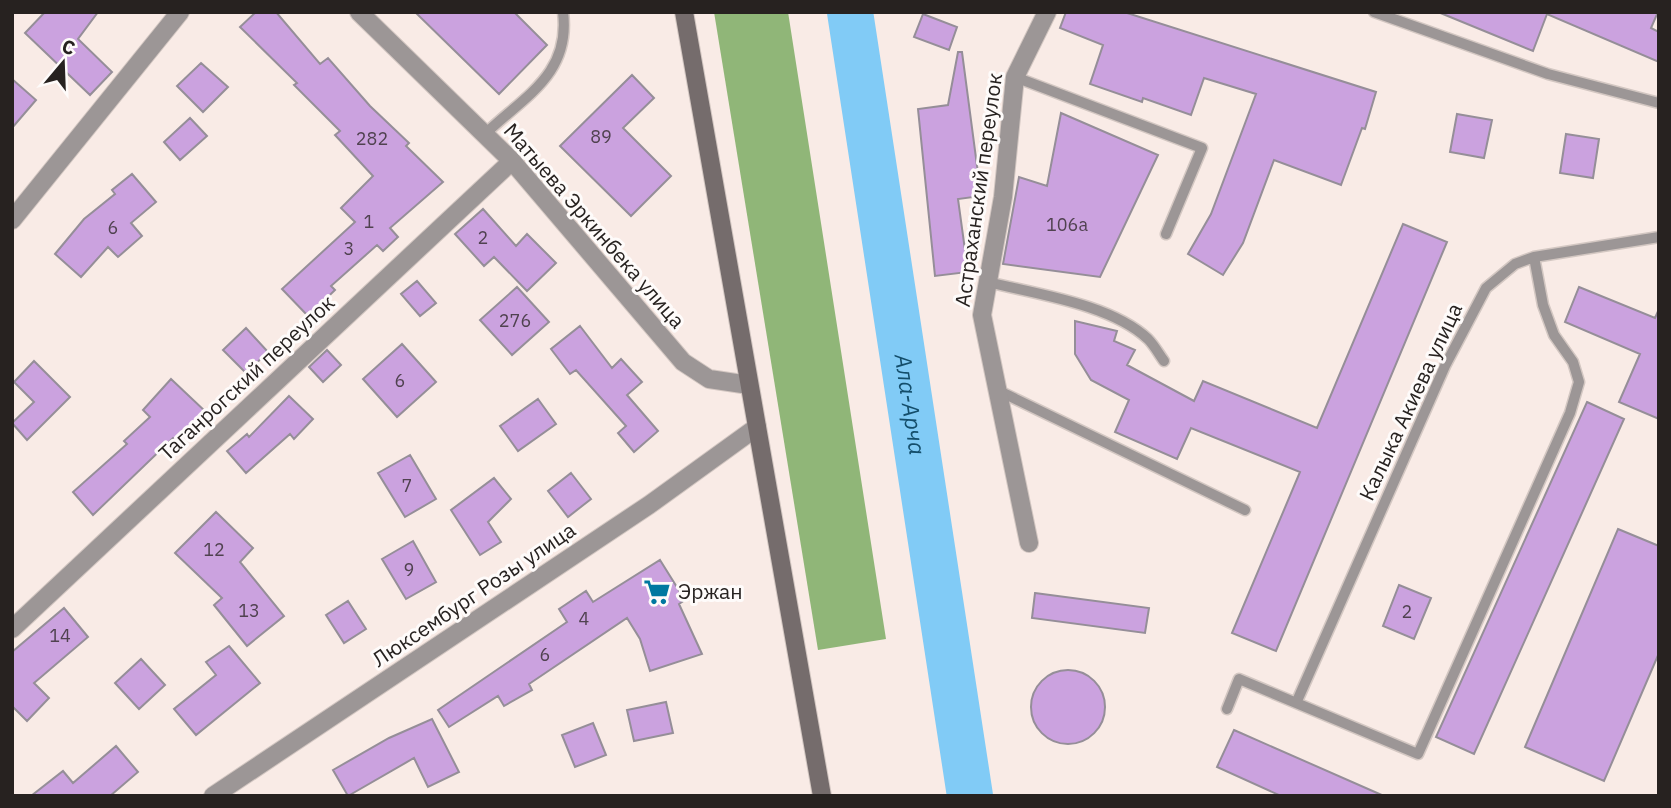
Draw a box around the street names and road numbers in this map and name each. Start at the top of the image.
street label: Астраханский переулок [948,71,1008,309]
street label: Матыева Эркинбека улица [498,117,692,334]
street label: Таганрогский переулок [152,288,340,466]
street label: Калыка Акиева улица [1352,298,1468,505]
street label: Люксембург Розы улица [366,516,581,673]

